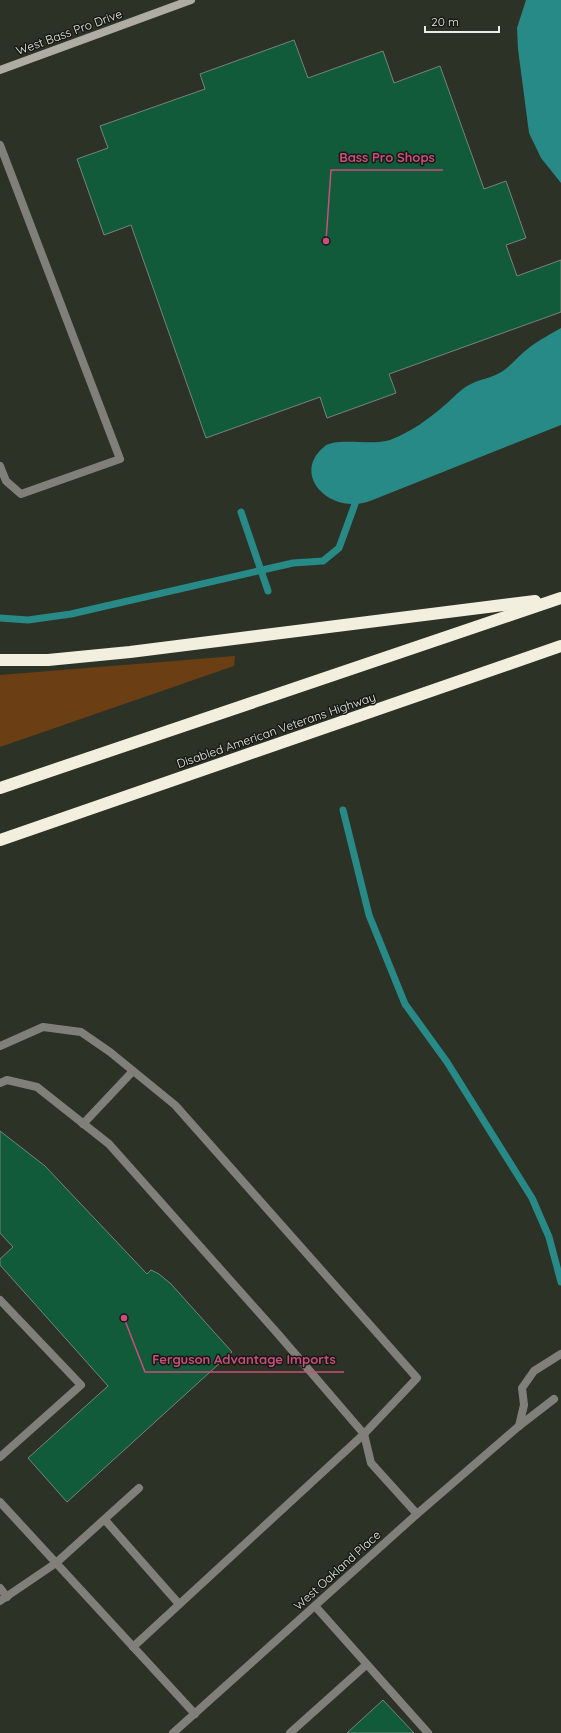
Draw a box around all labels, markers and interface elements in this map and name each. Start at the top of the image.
street label: West Bass Pro Drive [14,6,124,58]
scale bar [425,8,499,34]
text: 20 m [431,14,459,29]
callout: Bass Pro Shops [331,145,443,170]
text: Bass Pro Shops [339,149,435,165]
street label: Disabled American Veterans Highway [175,689,377,771]
callout: Ferguson Advantage Imports [145,1347,344,1372]
text: Ferguson Advantage Imports [152,1351,336,1367]
street label: West Oakland Place [290,1527,384,1613]

